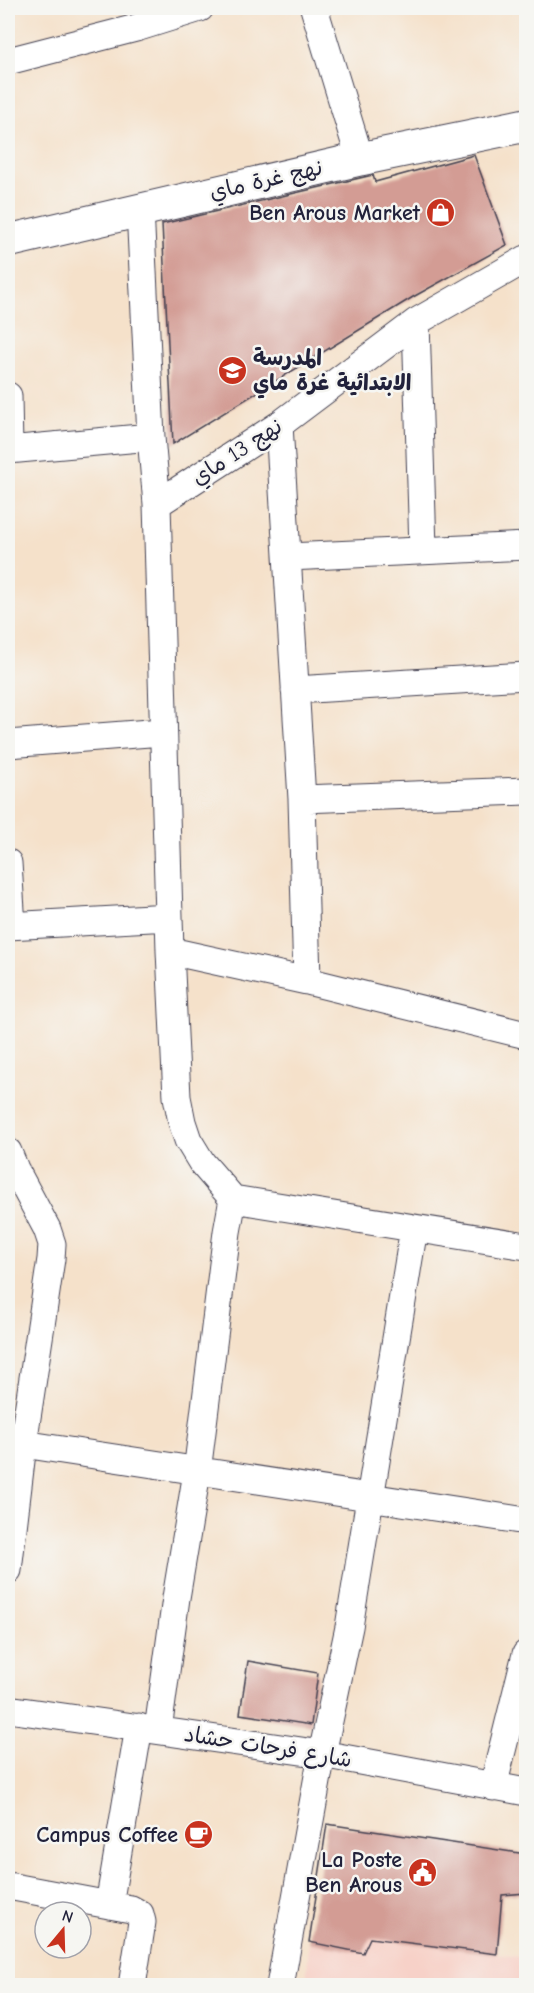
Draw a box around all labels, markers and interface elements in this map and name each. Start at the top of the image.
street label: نهج غرة ماي [207,154,326,209]
shop icon: Ben Arous Market [425,197,457,229]
place label: Ben Arous Market [249,200,421,226]
place label: المدرسة الابتدائية غرة ماي [253,345,411,399]
school or university icon: المدرسة الابتدائية غرة ماي [216,355,248,387]
street label: نهج 13 ماي [187,413,289,493]
street label: شارع فرحات حشاد [182,1721,354,1775]
cafe icon: Campus Coffee [183,1819,215,1851]
place label: Campus Coffee [36,1822,178,1848]
place label: La Poste Ben Arous [305,1847,402,1898]
public building icon: La Poste Ben Arous [407,1857,439,1889]
north arrow [33,1900,93,1960]
text: N [60,1907,75,1927]

